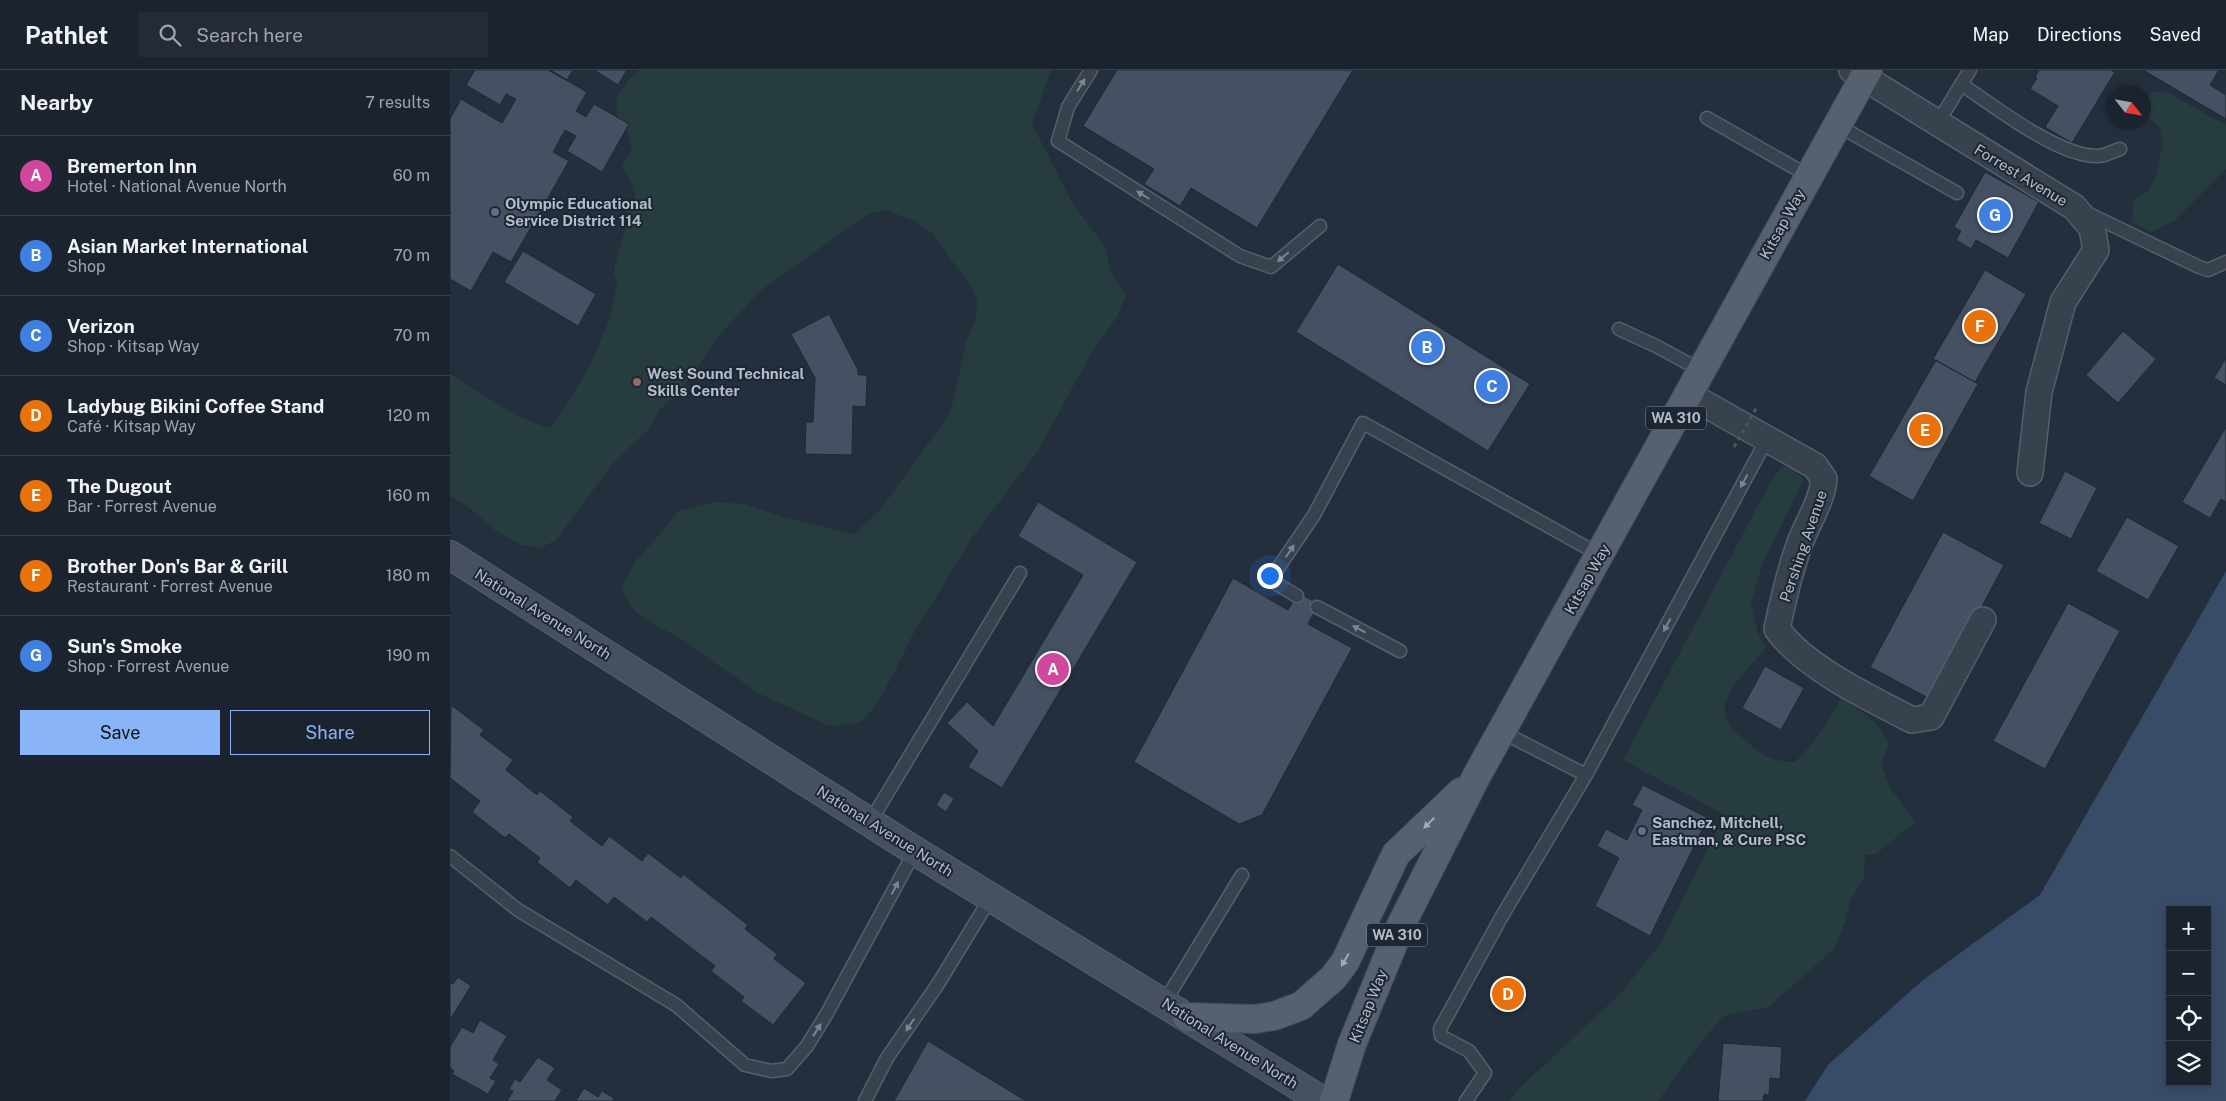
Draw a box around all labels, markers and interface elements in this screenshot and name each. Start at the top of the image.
search box [138,12,488,57]
text: Pathlet [25,21,108,49]
icon: search [156,21,184,49]
text: Search here [196,24,303,46]
text: Map [1972,24,2009,45]
text: Directions [2037,24,2122,45]
text: Saved [2150,24,2201,45]
one-way arrow [1077,79,1086,92]
north arrow [2106,85,2151,130]
text: Nearby [20,90,93,115]
text: 7 results [365,93,430,112]
street label: Forrest Avenue [1971,141,2071,209]
text: Bremerton Inn [67,155,197,177]
text: A [30,166,42,185]
text: 60 m [393,166,430,185]
text: Hotel · National Avenue North [67,177,287,196]
street label: Kitsap Way [1756,186,1808,262]
one-way arrow [1137,191,1150,200]
place label: Olympic Educational Service District 114 [505,195,652,229]
pin: G [1979,196,2011,234]
marker: Olympic Educational Service District 114 [489,206,501,218]
text: Asian Market International [67,235,308,257]
text: B [31,246,41,265]
text: 70 m [393,246,430,265]
one-way arrow [1277,252,1290,263]
text: Shop [67,257,106,276]
pin: F [1964,307,1996,345]
text: Verizon [67,315,135,337]
text: C [30,326,42,345]
text: 70 m [393,326,430,345]
pin: B [1411,328,1443,366]
text: Shop · Kitsap Way [67,337,199,356]
place label: West Sound Technical Skills Center [647,365,804,399]
pin: C [1476,367,1508,405]
marker: West Sound Technical Skills Center [631,376,643,388]
text: Ladybug Bikini Coffee Stand [67,395,324,417]
text: D [30,406,42,425]
text: 120 m [386,406,430,425]
road number: WA 310 [1646,406,1706,429]
pin: E [1909,411,1941,449]
text: Café · Kitsap Way [67,417,196,436]
one-way arrow [1740,474,1748,489]
text: The Dugout [67,475,172,497]
text: E [31,486,41,505]
text: 160 m [386,486,430,505]
street label: Pershing Avenue [1776,488,1830,604]
text: Bar · Forrest Avenue [67,497,217,516]
street label: Kitsap Way [1561,541,1613,617]
one-way arrow [1285,544,1294,558]
text: Brother Don's Bar & Grill [67,555,288,577]
your location [1257,563,1283,589]
street label: National Avenue North [472,565,614,663]
text: F [31,566,41,585]
text: 180 m [386,566,430,585]
text: Restaurant · Forrest Avenue [67,577,273,596]
one-way arrow [1663,617,1671,632]
one-way arrow [1351,625,1366,633]
text: Sun's Smoke [67,635,182,657]
text: G [30,646,42,665]
text: 190 m [386,646,430,665]
pin: A [1037,650,1069,688]
text: Shop · Forrest Avenue [67,657,229,676]
button: Save [20,710,220,755]
button: Share [230,710,430,755]
street label: National Avenue North [814,782,956,880]
place label: Sanchez, Mitchell, Eastman, & Cure PSC [1652,814,1806,848]
one-way arrow [1423,817,1435,829]
marker: Sanchez, Mitchell, Eastman, & Cure PSC [1636,825,1648,837]
one-way arrow [891,881,899,895]
map controls [2166,906,2211,1086]
button: + [2166,906,2211,951]
road number: WA 310 [1367,924,1427,946]
button: − [2166,951,2211,996]
one-way arrow [1341,954,1350,967]
street label: Kitsap Way [1346,967,1390,1045]
pin: D [1492,975,1524,1013]
street label: National Avenue North [1159,994,1301,1092]
button: locate [2166,996,2211,1041]
one-way arrow [905,1018,915,1031]
one-way arrow [812,1024,822,1037]
button: layers [2166,1041,2211,1086]

